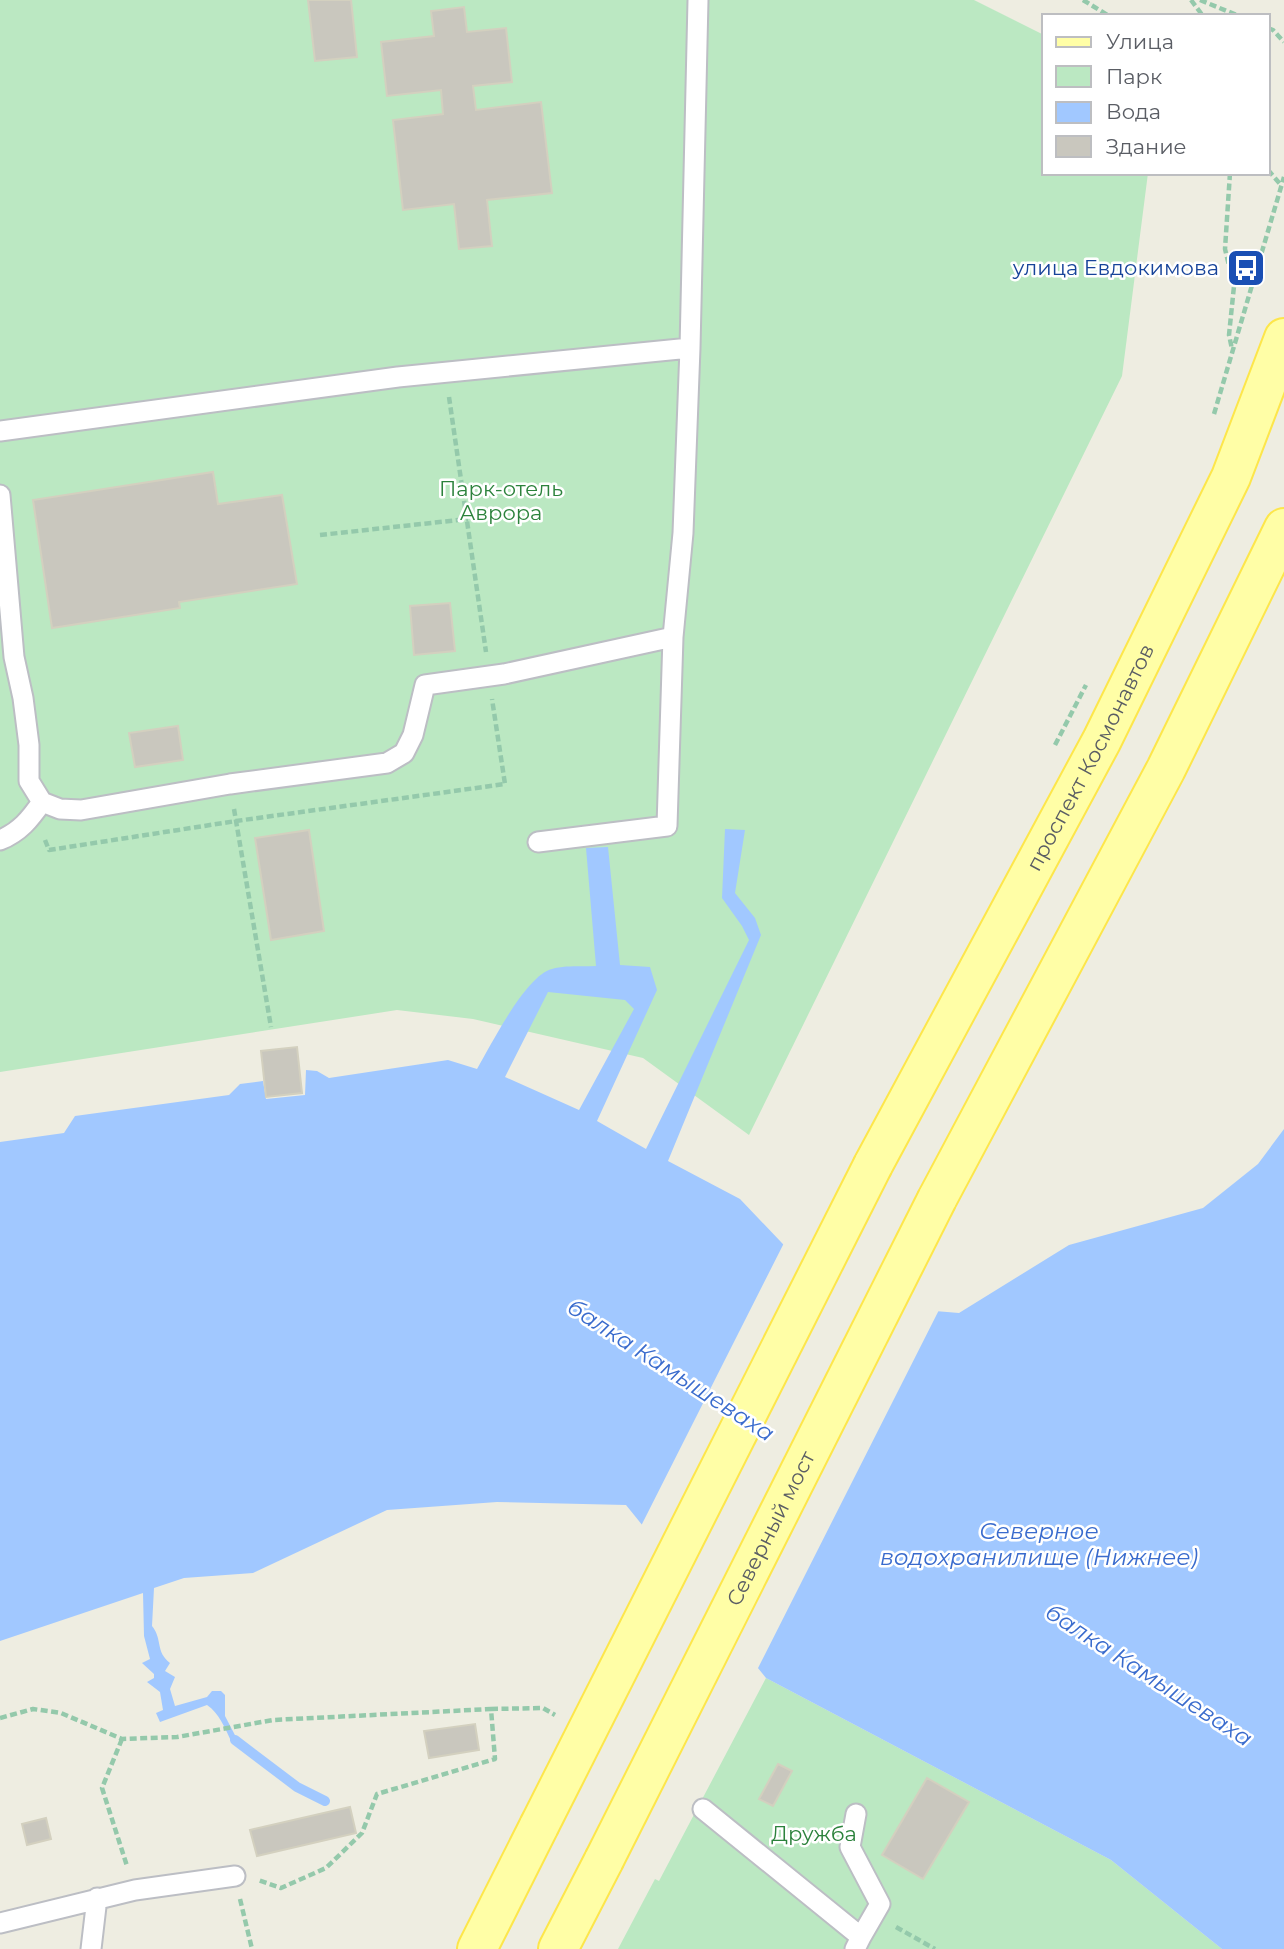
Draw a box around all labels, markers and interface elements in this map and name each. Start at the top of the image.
legend [1042,14,1270,175]
text: Улица [1106,29,1174,54]
text: Парк [1106,64,1162,89]
text: Вода [1106,99,1161,124]
text: Здание [1106,134,1187,159]
bus stop icon: улица Евдокимова [1225,247,1267,289]
place label: улица Евдокимова [1012,255,1219,280]
park label: Парк-отель Аврора [439,476,563,525]
street label: проспект Космонавтов [1021,640,1159,875]
water label: балка Камышеваха [562,1293,780,1447]
street label: Северный мост [721,1447,820,1610]
water label: Северное водохранилище (Нижнее) [880,1517,1198,1571]
water label: балка Камышеваха [1040,1598,1258,1752]
park label: Дружба [771,1821,857,1846]

